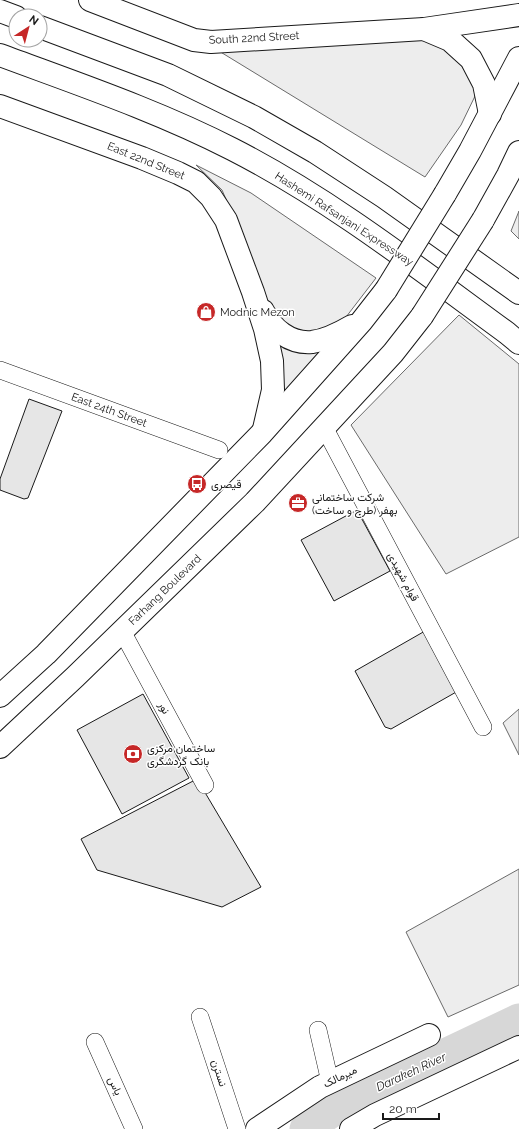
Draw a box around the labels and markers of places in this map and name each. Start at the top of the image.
shop icon: Modnic Mezon [195,301,217,323]
place label: Modnic Mezon [220,306,295,319]
bus stop icon: قیصری [186,473,208,495]
place label: قیصری [211,478,242,491]
place label: شرکت ساختمانی بهفر (طرح و ساخت) [312,491,398,518]
office icon: شرکت ساختمانی بهفر (طرح و ساخت) [287,492,309,514]
place label: ساختمان مرکزی بانک گردشگری [147,742,216,768]
bank icon: ساختمان مرکزی بانک گردشگری [122,743,144,765]

